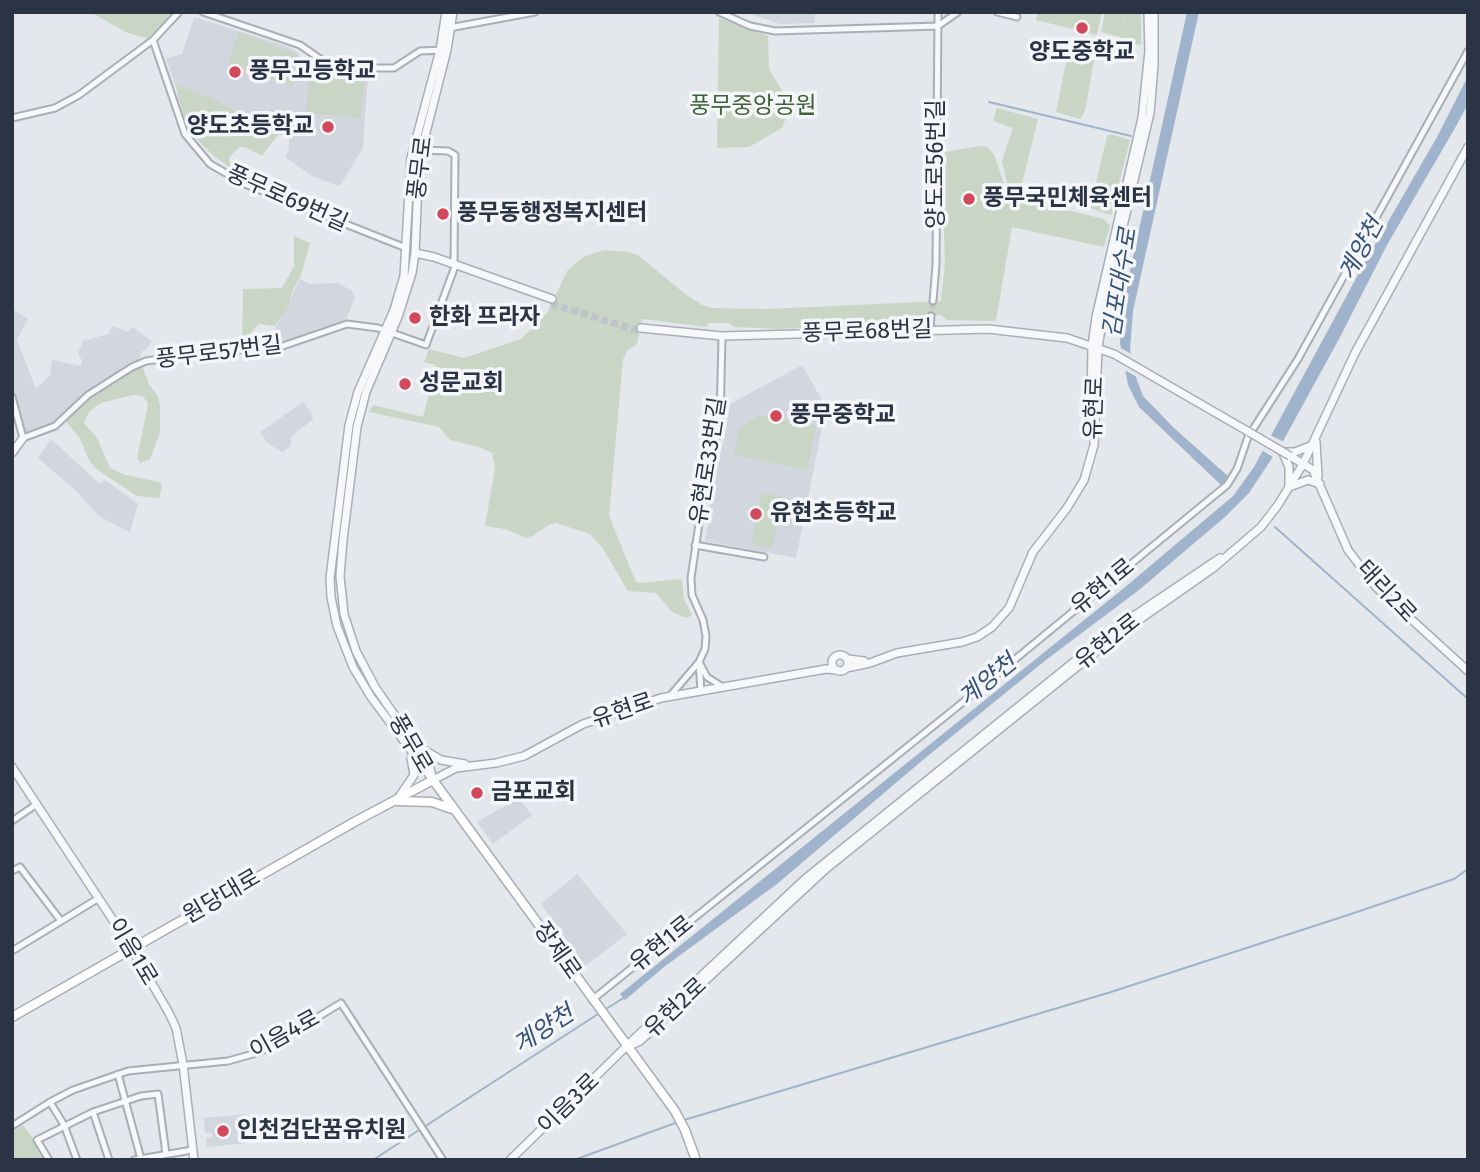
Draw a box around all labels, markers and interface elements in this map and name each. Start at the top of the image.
marker: 양도중학교 [1074,20,1090,36]
place label: 양도중학교 [1029,39,1135,67]
place label: 풍무고등학교 [249,58,376,86]
marker: 풍무고등학교 [227,64,243,80]
park label: 풍무중앙공원 [690,93,816,121]
street label: 양도로56번길 [923,99,951,229]
place label: 양도초등학교 [187,113,314,141]
marker: 양도초등학교 [320,119,336,135]
street label: 풍무로 [403,135,439,201]
street label: 풍무로69번길 [222,160,352,238]
place label: 풍무국민체육센터 [983,185,1152,213]
marker: 풍무국민체육센터 [961,191,977,207]
place label: 풍무동행정복지센터 [457,200,647,228]
marker: 풍무동행정복지센터 [435,206,451,222]
water label: 계양천 [1334,213,1390,285]
water label: 김포대수로 [1098,226,1144,340]
place label: 한화 프라자 [429,304,540,332]
marker: 한화 프라자 [407,310,423,326]
street label: 풍무로68번길 [801,316,933,348]
street label: 풍무로57번길 [154,332,284,374]
place label: 성문교회 [419,370,504,398]
marker: 성문교회 [397,376,413,392]
street label: 유현로 [1080,376,1110,440]
street label: 유현로33번길 [685,395,733,527]
place label: 풍무중학교 [790,402,896,430]
marker: 풍무중학교 [768,408,784,424]
place label: 유현초등학교 [770,500,897,528]
marker: 유현초등학교 [748,506,764,522]
street label: 유현1로 [1066,553,1140,621]
street label: 태리2로 [1350,555,1422,629]
street label: 유현2로 [1070,608,1146,676]
water label: 계양천 [953,649,1023,713]
street label: 유현로 [588,688,658,734]
street label: 풍무로 [382,710,438,778]
place label: 금포교회 [491,779,576,807]
marker: 금포교회 [469,785,485,801]
street label: 원당대로 [178,864,266,930]
street label: 유현1로 [625,910,699,978]
street label: 이음1로 [101,913,163,991]
street label: 장제로 [527,917,587,985]
street label: 유현2로 [639,972,713,1044]
water label: 계양천 [508,1000,580,1060]
street label: 이음4로 [245,1005,325,1065]
street label: 이음3로 [532,1068,606,1140]
place label: 인천검단꿈유치원 [237,1117,406,1145]
marker: 인천검단꿈유치원 [215,1123,231,1139]

